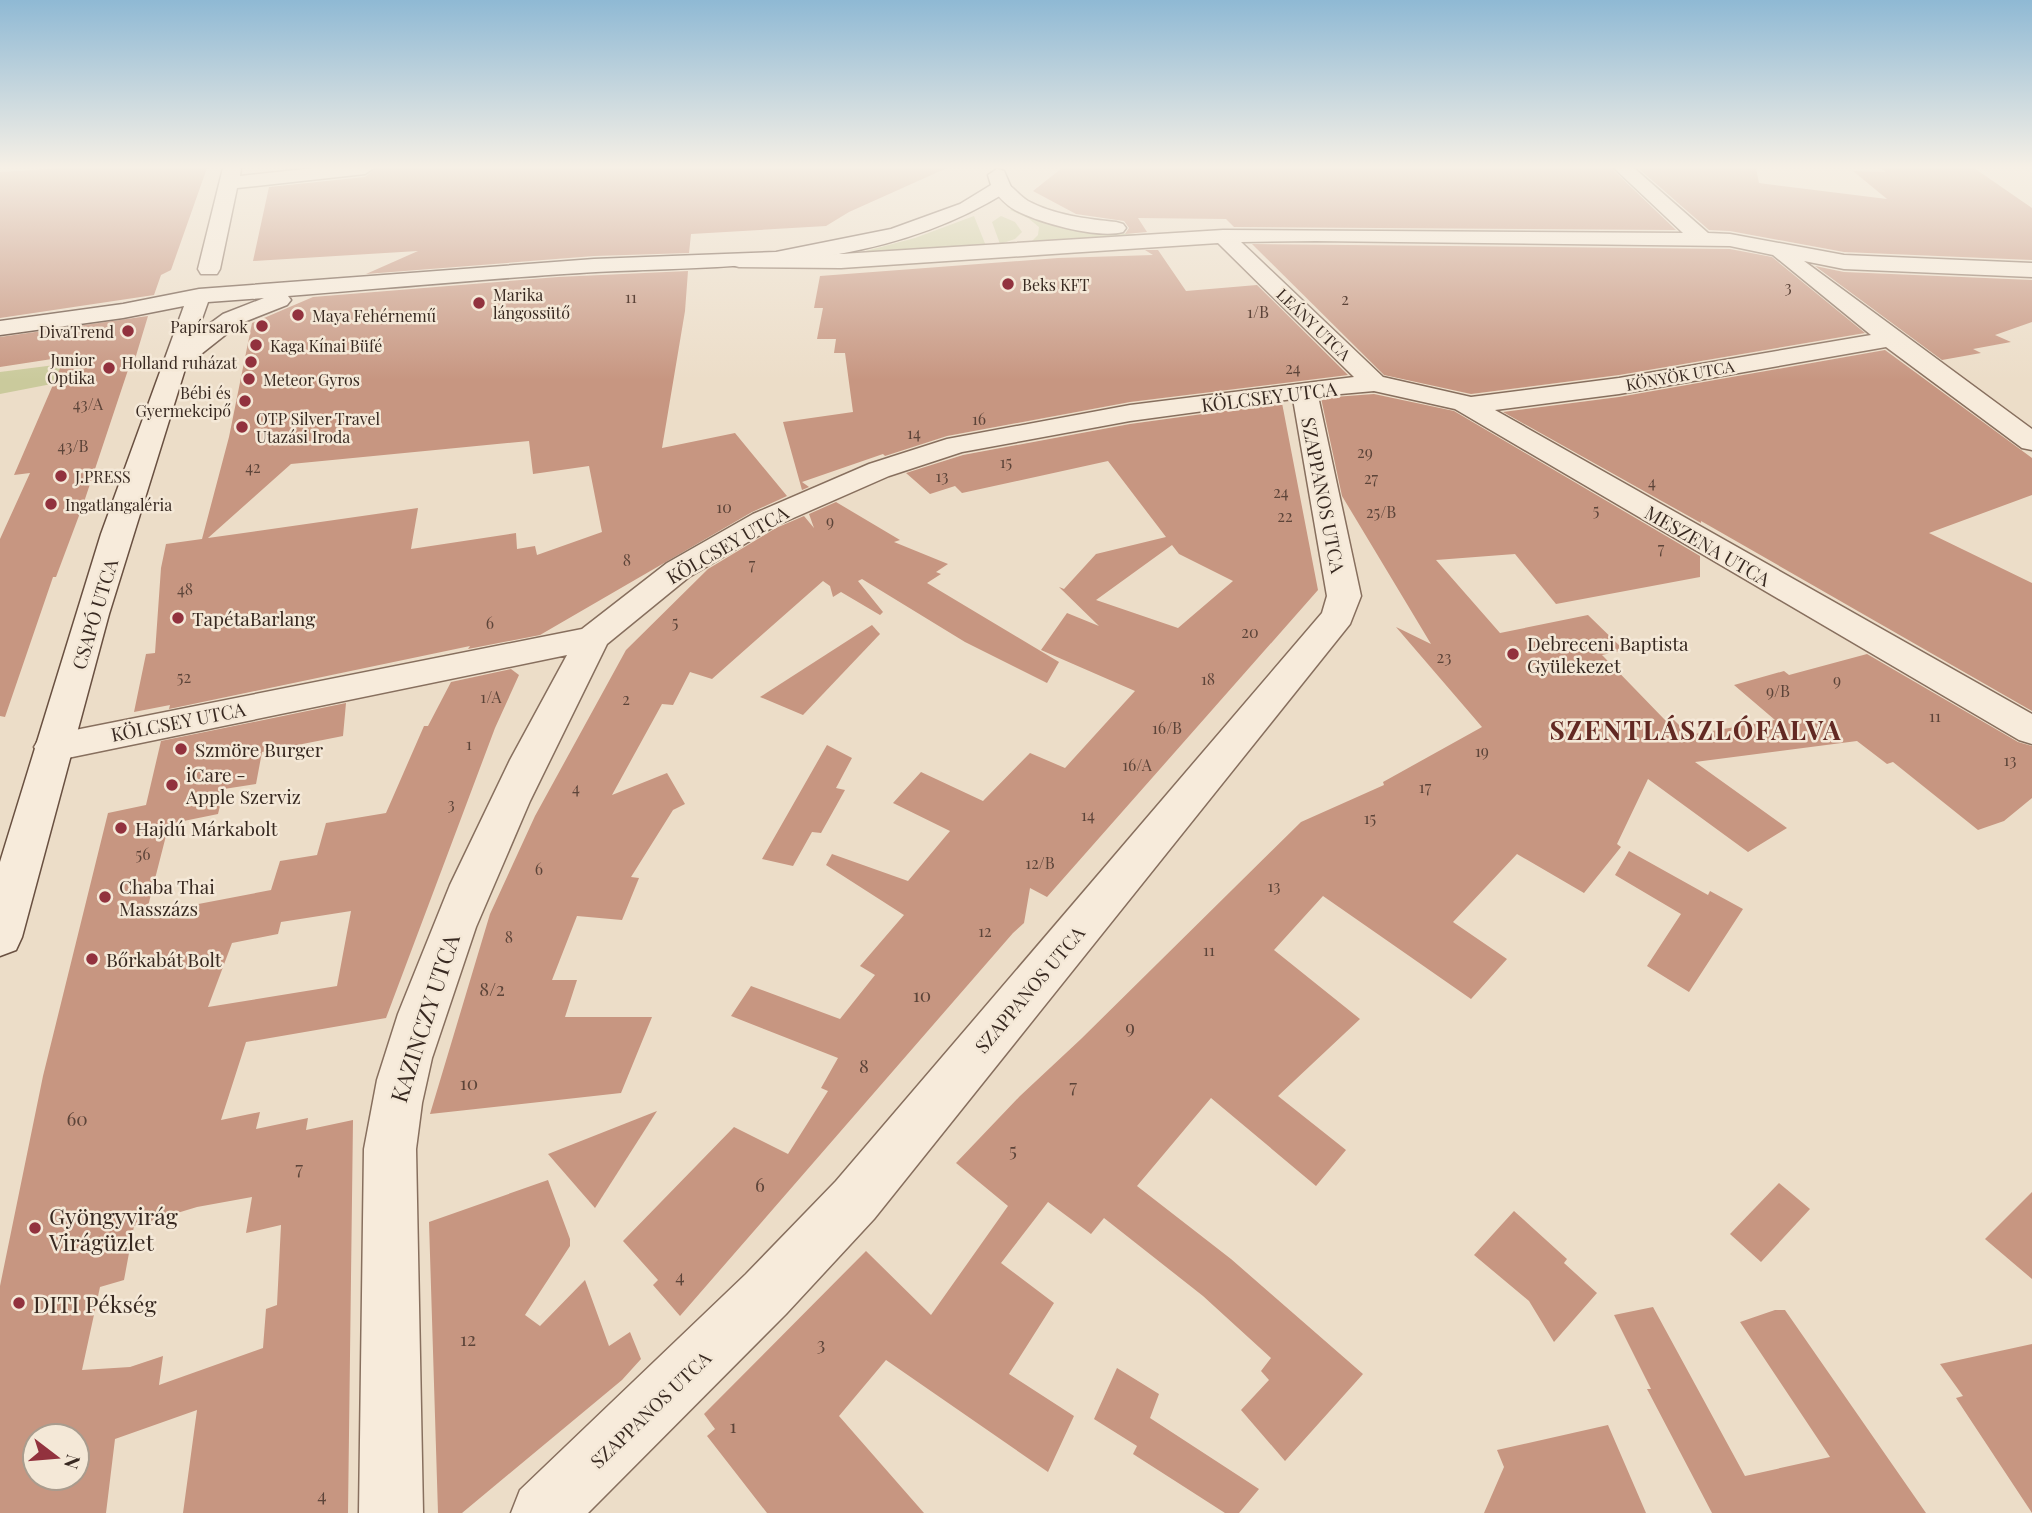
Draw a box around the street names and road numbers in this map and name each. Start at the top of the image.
street label: LEÁNY UTCA [1273,283,1356,365]
street label: KÖNYÖK UTCA [1624,355,1737,395]
street label: KÖLCSEY UTCA [1200,375,1339,417]
street label: SZAPPANOS UTCA [1296,415,1352,576]
street label: KÖLCSEY UTCA [661,498,794,589]
street label: MESZENA UTCA [1640,498,1776,592]
street label: CSAPÓ UTCA [65,554,123,673]
street label: KÖLCSEY UTCA [108,695,249,747]
street label: SZAPPANOS UTCA [968,919,1091,1058]
street label: KAZINCZY UTCA [382,929,466,1106]
street label: SZAPPANOS UTCA [584,1344,717,1473]

